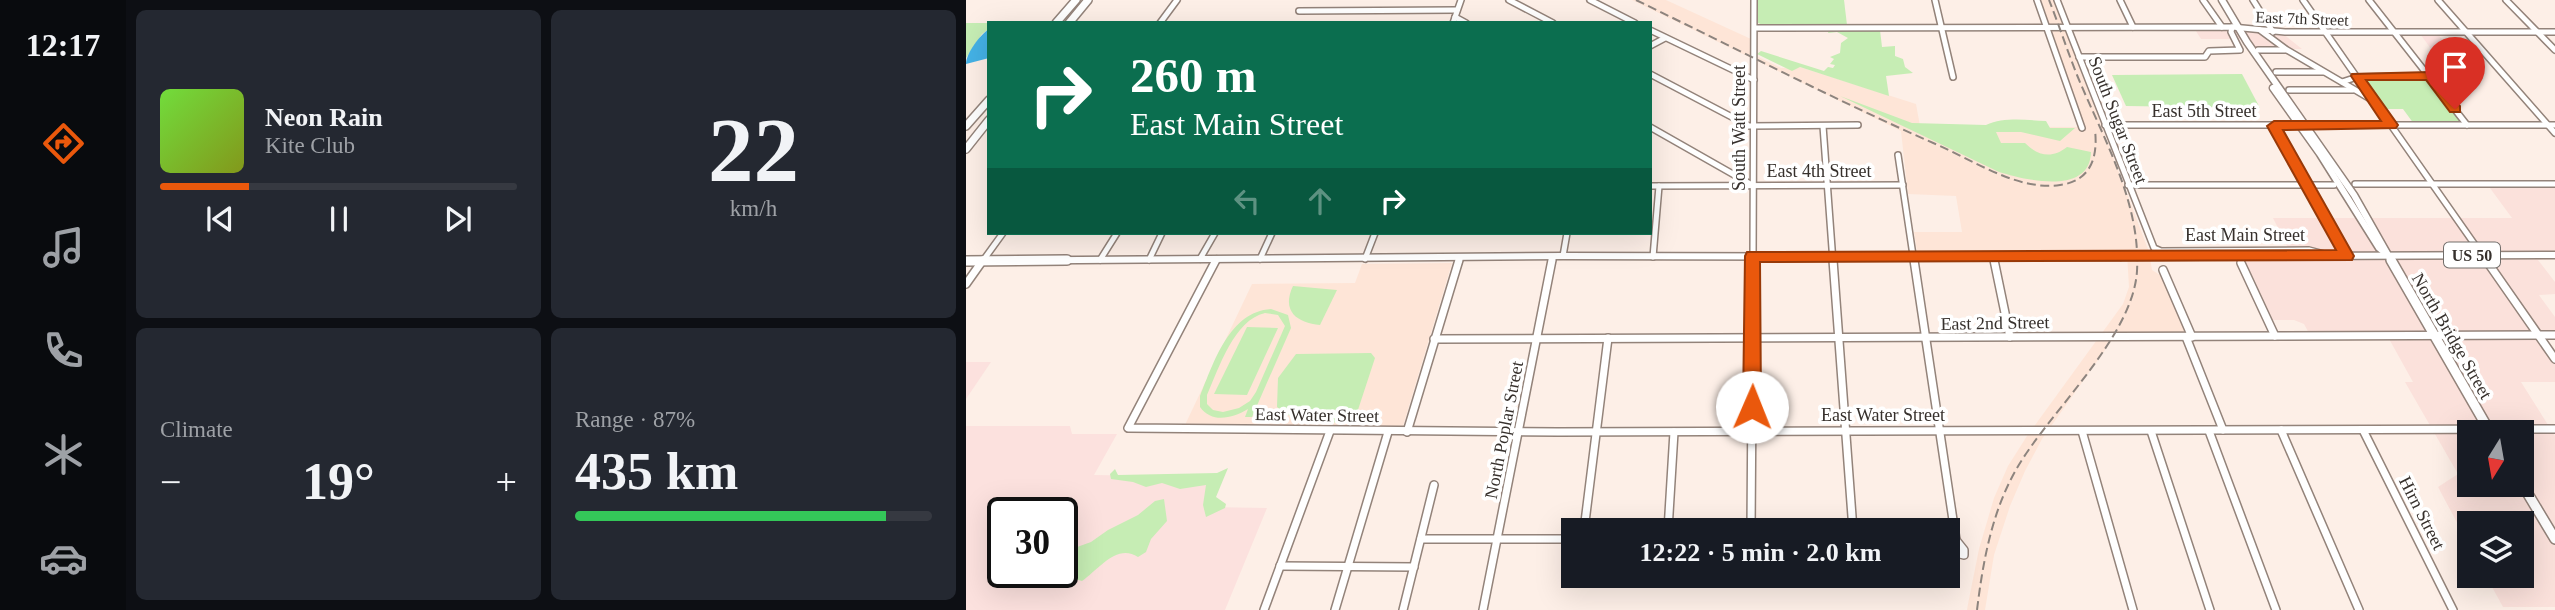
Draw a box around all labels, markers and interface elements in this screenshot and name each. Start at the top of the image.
street label: East 7th Street [2255,8,2349,29]
text: 12:17 [26,27,100,63]
pin [2425,37,2485,109]
text: 260 m [1130,48,1257,103]
icon: arrive [2436,48,2474,86]
icon: right [1015,49,1106,140]
street label: South Sugar Street [2084,53,2152,187]
street label: South Watt Street [1729,65,1749,191]
text: 22 [708,100,799,201]
street label: East 5th Street [2152,101,2256,121]
text: Neon Rain [265,103,383,132]
text: East Main Street [1130,106,1343,142]
icon: directions [39,119,88,168]
text: Kite Club [265,133,355,158]
street label: East 4th Street [1767,161,1871,181]
icon: left [1228,182,1266,220]
icon: ahead [1301,182,1339,220]
icon: right [1374,182,1412,220]
text: km/h [730,196,777,221]
icon: previous [201,200,239,238]
icon: pause [320,200,358,238]
icon: next [439,200,477,238]
icon: music [39,223,88,272]
street label: East Main Street [2185,225,2305,245]
road number: US 50 [2444,243,2500,268]
street label: North Bridge Street [2408,270,2496,402]
street label: East 2nd Street [1940,312,2050,334]
icon: phone [39,326,88,375]
street label: North Poplar Street [1481,359,1527,501]
position arrow [1715,370,1789,444]
street label: East Water Street [1255,404,1379,426]
street label: East Water Street [1821,405,1945,425]
text: Range · 87% [575,407,695,432]
text: Climate [160,417,233,442]
north arrow [2457,420,2534,497]
map controls [2457,420,2534,588]
icon: climate [39,430,88,479]
text: 435 km [575,443,738,500]
text: 19° [302,453,375,510]
text: − [160,461,181,503]
text: + [496,461,517,503]
street label: Hirn Street [2395,473,2449,553]
speed limit sign: 30 [987,497,1078,588]
button: layers [2457,511,2534,588]
icon: car [39,534,88,583]
text: 12:22 · 5 min · 2.0 km [1640,538,1881,567]

